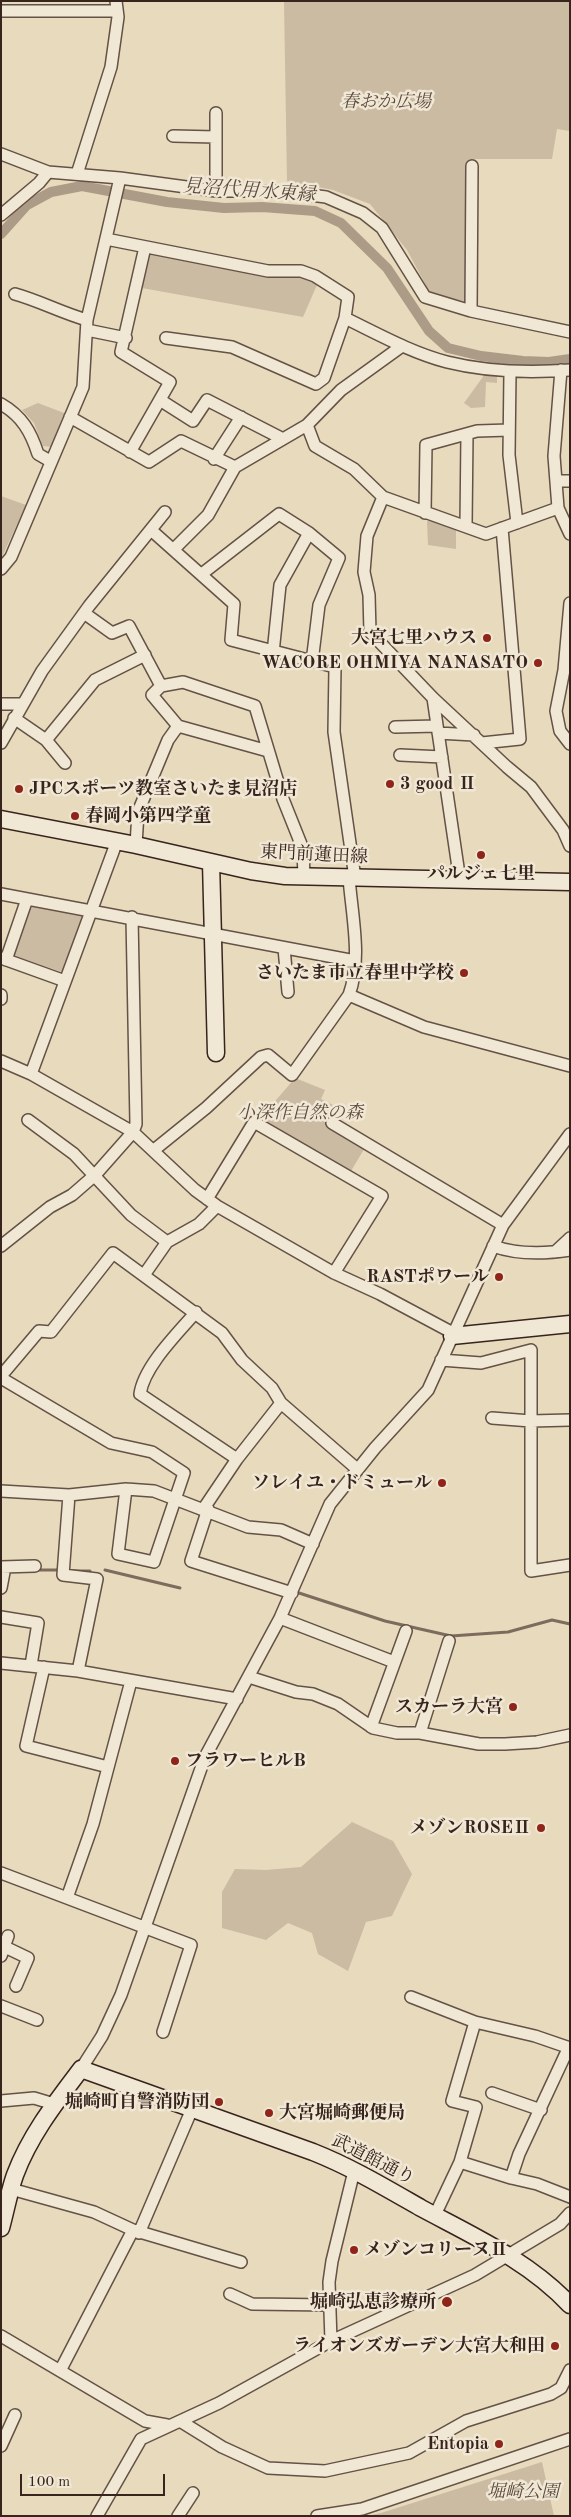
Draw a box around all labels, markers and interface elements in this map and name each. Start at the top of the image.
park label: 春おか広場 [341,91,431,113]
water label: 見沼代用水東縁 [182,175,316,207]
place label: 大宮七里ハウス [351,627,477,649]
marker: 大宮七里ハウス [481,632,493,644]
place label: WACORE OHMIYA NANASATO [262,652,528,674]
marker: WACORE OHMIYA NANASATO [532,657,544,669]
place label: 3 good Ⅱ [400,773,476,795]
place label: JPCスポーツ教室さいたま見沼店 [29,778,297,800]
marker: 3 good Ⅱ [384,778,396,790]
marker: JPCスポーツ教室さいたま見沼店 [13,783,25,795]
place label: 春岡小第四学童 [85,805,211,827]
marker: 春岡小第四学童 [69,810,81,822]
street label: 東門前蓮田線 [260,841,368,869]
marker: パルジェ七里 [475,849,487,861]
place label: パルジェ七里 [427,863,535,885]
place label: さいたま市立春里中学校 [256,962,454,984]
marker: さいたま市立春里中学校 [458,967,470,979]
park label: 小深作自然の森 [237,1102,363,1124]
place label: RASTポワール [366,1266,489,1288]
marker: RASTポワール [493,1271,505,1283]
place label: ソレイユ・ドミュール [252,1472,432,1494]
marker: ソレイユ・ドミュール [436,1477,448,1489]
place label: スカーラ大宮 [395,1696,503,1718]
marker: スカーラ大宮 [507,1701,519,1713]
place label: フラワーヒルB [185,1750,306,1772]
marker: フラワーヒルB [169,1755,181,1767]
place label: メゾンROSEⅡ [409,1817,531,1839]
marker: メゾンROSEⅡ [535,1822,547,1834]
place label: 堀崎町自警消防団 [65,2091,209,2113]
marker: 堀崎町自警消防団 [213,2096,225,2108]
place label: 大宮堀崎郵便局 [279,2102,405,2124]
marker: 大宮堀崎郵便局 [263,2107,275,2119]
street label: 武道館通り [328,2130,418,2190]
place label: メゾンコリーヌⅡ [364,2239,508,2261]
marker: メゾンコリーヌⅡ [348,2244,360,2256]
place label: 堀崎弘恵診療所 [310,2291,436,2313]
marker: 堀崎弘恵診療所 [440,2295,454,2309]
place label: ライオンズガーデン大宮大和田 [293,2335,545,2357]
marker: ライオンズガーデン大宮大和田 [549,2340,561,2352]
place label: Entopia [427,2433,489,2455]
marker: Entopia [493,2438,505,2450]
scale bar [22,2464,168,2496]
text: 100 m [28,2475,70,2490]
park label: 堀崎公園 [487,2481,559,2503]

